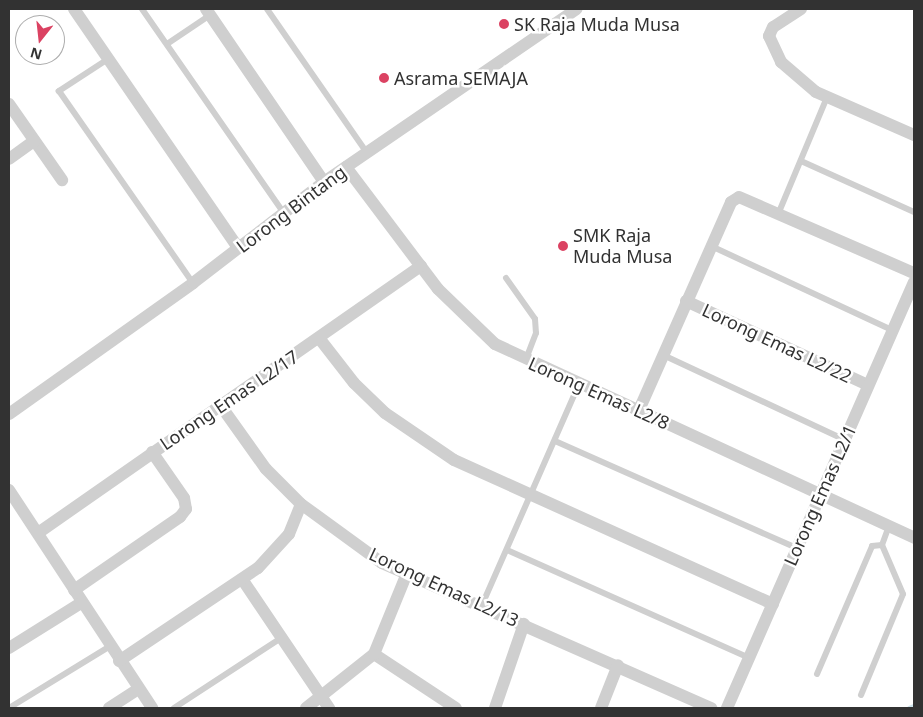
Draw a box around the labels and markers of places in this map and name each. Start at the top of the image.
place label: SK Raja Muda Musa [514,13,680,35]
marker: SK Raja Muda Musa [498,18,510,30]
place label: Asrama SEMAJA [394,67,528,89]
marker: Asrama SEMAJA [378,72,390,84]
place label: SMK Raja Muda Musa [573,225,672,268]
marker: SMK Raja Muda Musa [557,240,569,252]

